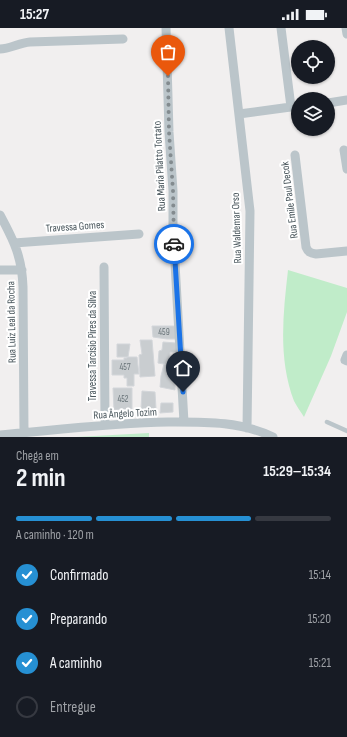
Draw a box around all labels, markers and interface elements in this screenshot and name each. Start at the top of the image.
text: 15:27 [20,5,49,24]
pin [151,35,185,76]
map controls [291,40,335,136]
button: locate [291,40,335,84]
icon: bag [157,41,179,63]
button: layers [291,92,335,136]
street label: Rua Maria Pilatto Tortato [151,120,168,211]
street label: Rua Emile Paul Decok [278,160,301,239]
street label: Rua Waldemar Orso [229,192,244,264]
street label: Travessa Gomes [45,218,105,235]
courier [154,224,194,264]
icon: car [163,233,185,255]
street label: Rua Luiz Leal da Rocha [4,281,19,363]
street label: Travessa Tarcísio Pires da Silva [86,291,99,401]
house number: 459 [158,327,170,338]
pin [166,351,200,392]
icon: home [172,357,194,379]
house number: 457 [120,362,131,373]
house number: 452 [117,394,129,405]
street label: Rua Ângelo Tozim [93,405,157,422]
text: Chega em [16,448,59,464]
text: 15:29–15:34 [263,462,331,481]
text: 2 min [16,463,66,494]
text: A caminho · 120 m [16,527,94,543]
icon: check [16,564,38,586]
text: Confirmado [50,566,109,585]
text: 15:14 [309,567,331,583]
icon: check [16,608,38,630]
text: Preparando [50,610,107,629]
text: 15:20 [308,611,331,627]
icon: check [16,652,38,674]
text: A caminho [50,654,102,673]
text: 15:21 [309,655,331,671]
text: Entregue [50,698,96,717]

